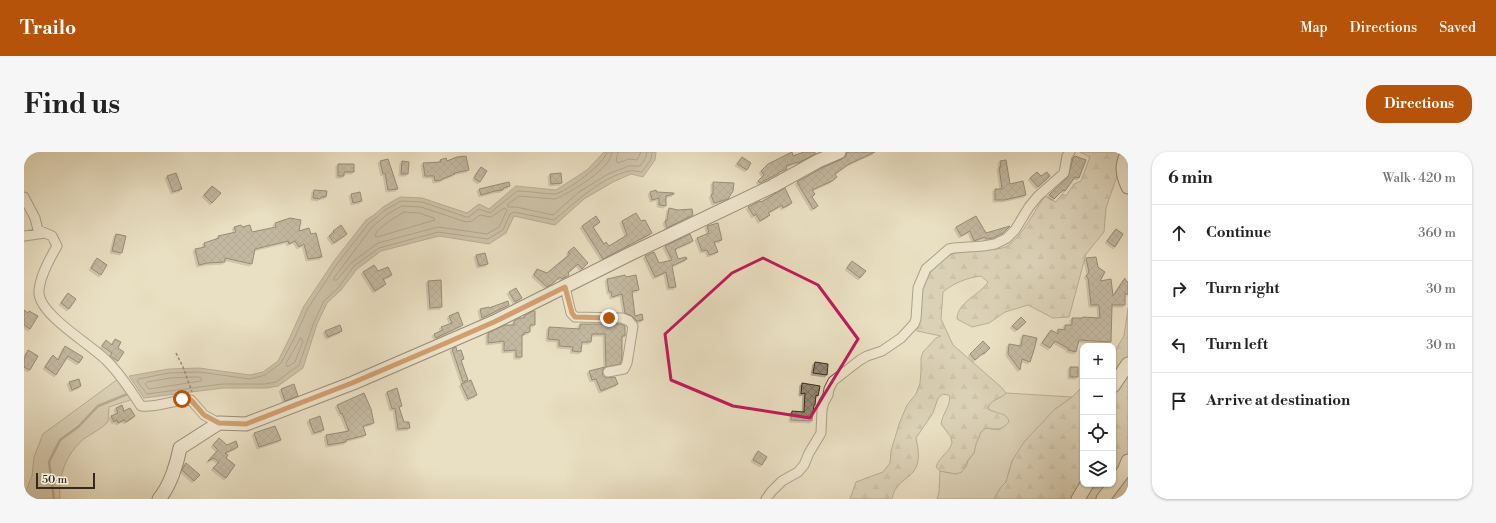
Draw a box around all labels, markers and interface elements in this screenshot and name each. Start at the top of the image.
text: Trailo [20,16,76,40]
text: Map [1300,19,1328,37]
text: Directions [1350,19,1417,37]
text: Saved [1439,19,1476,37]
button: Directions [1366,85,1472,123]
text: Find us [24,87,120,122]
text: 6 min [1168,167,1213,189]
text: Walk · 420 m [1382,170,1456,186]
icon: ahead [1168,222,1190,244]
text: Continue [1206,223,1271,242]
text: 360 m [1418,225,1456,241]
icon: right [1168,278,1190,300]
text: Turn right [1206,279,1280,298]
text: 30 m [1426,281,1456,297]
route end [600,309,618,327]
icon: left [1168,334,1190,356]
text: Turn left [1206,335,1268,354]
text: 30 m [1426,337,1456,353]
map controls [1080,343,1116,487]
button: + [1080,343,1116,379]
button: − [1080,379,1116,415]
route start [173,390,191,408]
icon: arrive [1168,390,1190,412]
text: Arrive at destination [1206,391,1350,410]
button: locate [1080,415,1116,451]
button: layers [1080,451,1116,487]
scale bar [36,471,95,490]
text: 50 m [42,473,67,487]

